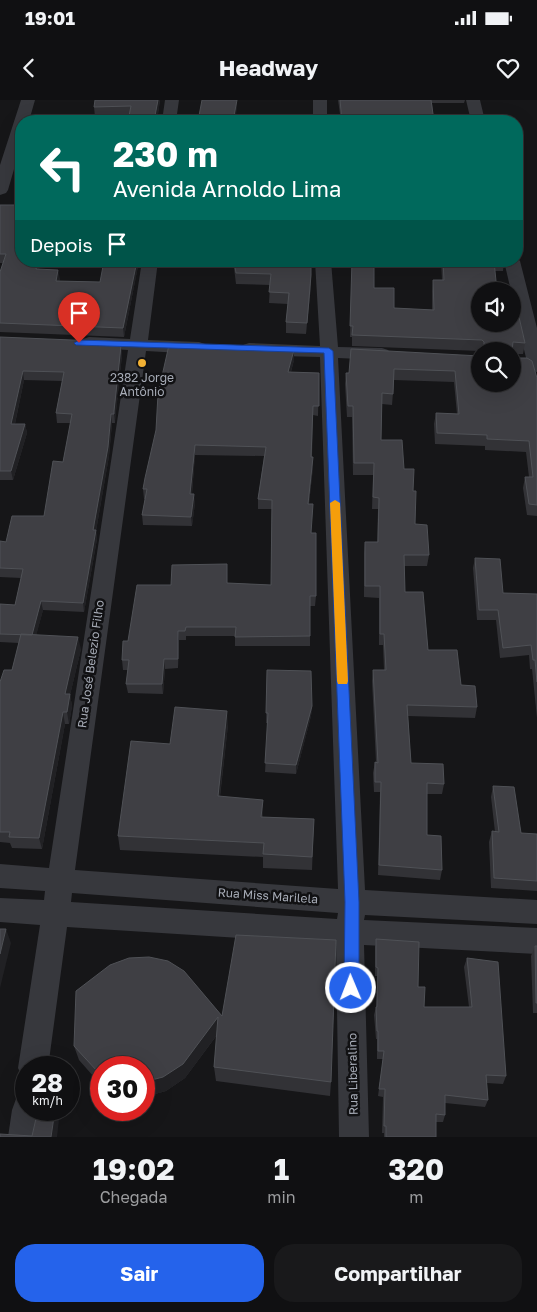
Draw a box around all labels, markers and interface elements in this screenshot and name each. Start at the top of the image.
text: 19:01 [25,6,75,29]
icon: back [15,54,43,82]
text: Headway [219,54,318,81]
icon: heart [494,54,522,82]
text: 230 m [113,133,218,175]
icon: left [30,135,95,200]
text: Avenida Arnoldo Lima [113,175,341,202]
icon: arrive [103,230,131,258]
text: Depois [30,233,93,256]
map controls [471,282,521,392]
button: sound [471,282,521,332]
pin [58,292,100,343]
icon: arrive [65,299,93,327]
button: search [471,342,521,392]
marker: 2382 Jorge Antônio [136,357,148,369]
place label: 2382 Jorge Antônio [110,370,174,399]
street label: Rua José Belezio Filho [74,599,107,729]
street label: Rua Miss Marilela [217,885,319,906]
position arrow [324,961,376,1013]
street label: Rua Liberalino [344,1033,361,1115]
speed limit sign: 30 [90,1056,155,1121]
text: 28 [32,1067,63,1098]
text: km/h [32,1093,63,1108]
text: 19:02 [93,1151,175,1187]
text: 1 [274,1151,289,1187]
text: 320 [388,1151,444,1187]
text: Chegada [100,1187,168,1207]
text: min [267,1187,296,1207]
text: m [409,1187,423,1207]
button: Sair [15,1244,264,1302]
button: Compartilhar [274,1244,522,1302]

